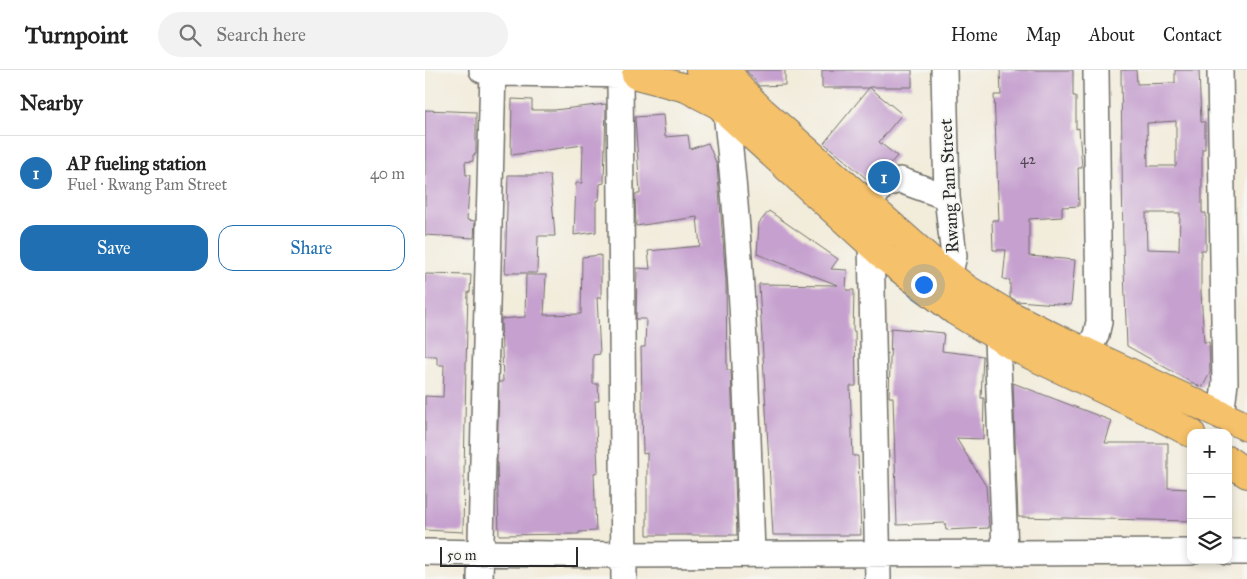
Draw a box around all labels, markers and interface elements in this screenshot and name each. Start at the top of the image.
search box [158,12,508,57]
text: Turnpoint [25,20,128,50]
icon: search [176,21,204,49]
text: Search here [216,23,306,46]
text: Home [951,24,998,46]
text: Map [1026,24,1061,46]
text: About [1089,24,1135,46]
text: Contact [1163,24,1222,46]
text: Nearby [20,90,83,116]
street label: Rwang Pam Street [934,117,965,254]
house number: 42 [1020,150,1036,168]
text: AP fueling station [67,152,206,175]
pin: 1 [868,158,900,196]
text: 1 [33,164,39,183]
text: 40 m [370,164,405,183]
text: Fuel · Rwang Pam Street [67,175,227,194]
button: Save [20,225,208,271]
button: Share [218,225,405,271]
your location [911,272,937,298]
map controls [1187,429,1232,564]
button: + [1187,429,1232,474]
button: − [1187,474,1232,519]
button: layers [1187,519,1232,564]
scale bar [440,544,577,567]
text: 50 m [447,547,476,564]

